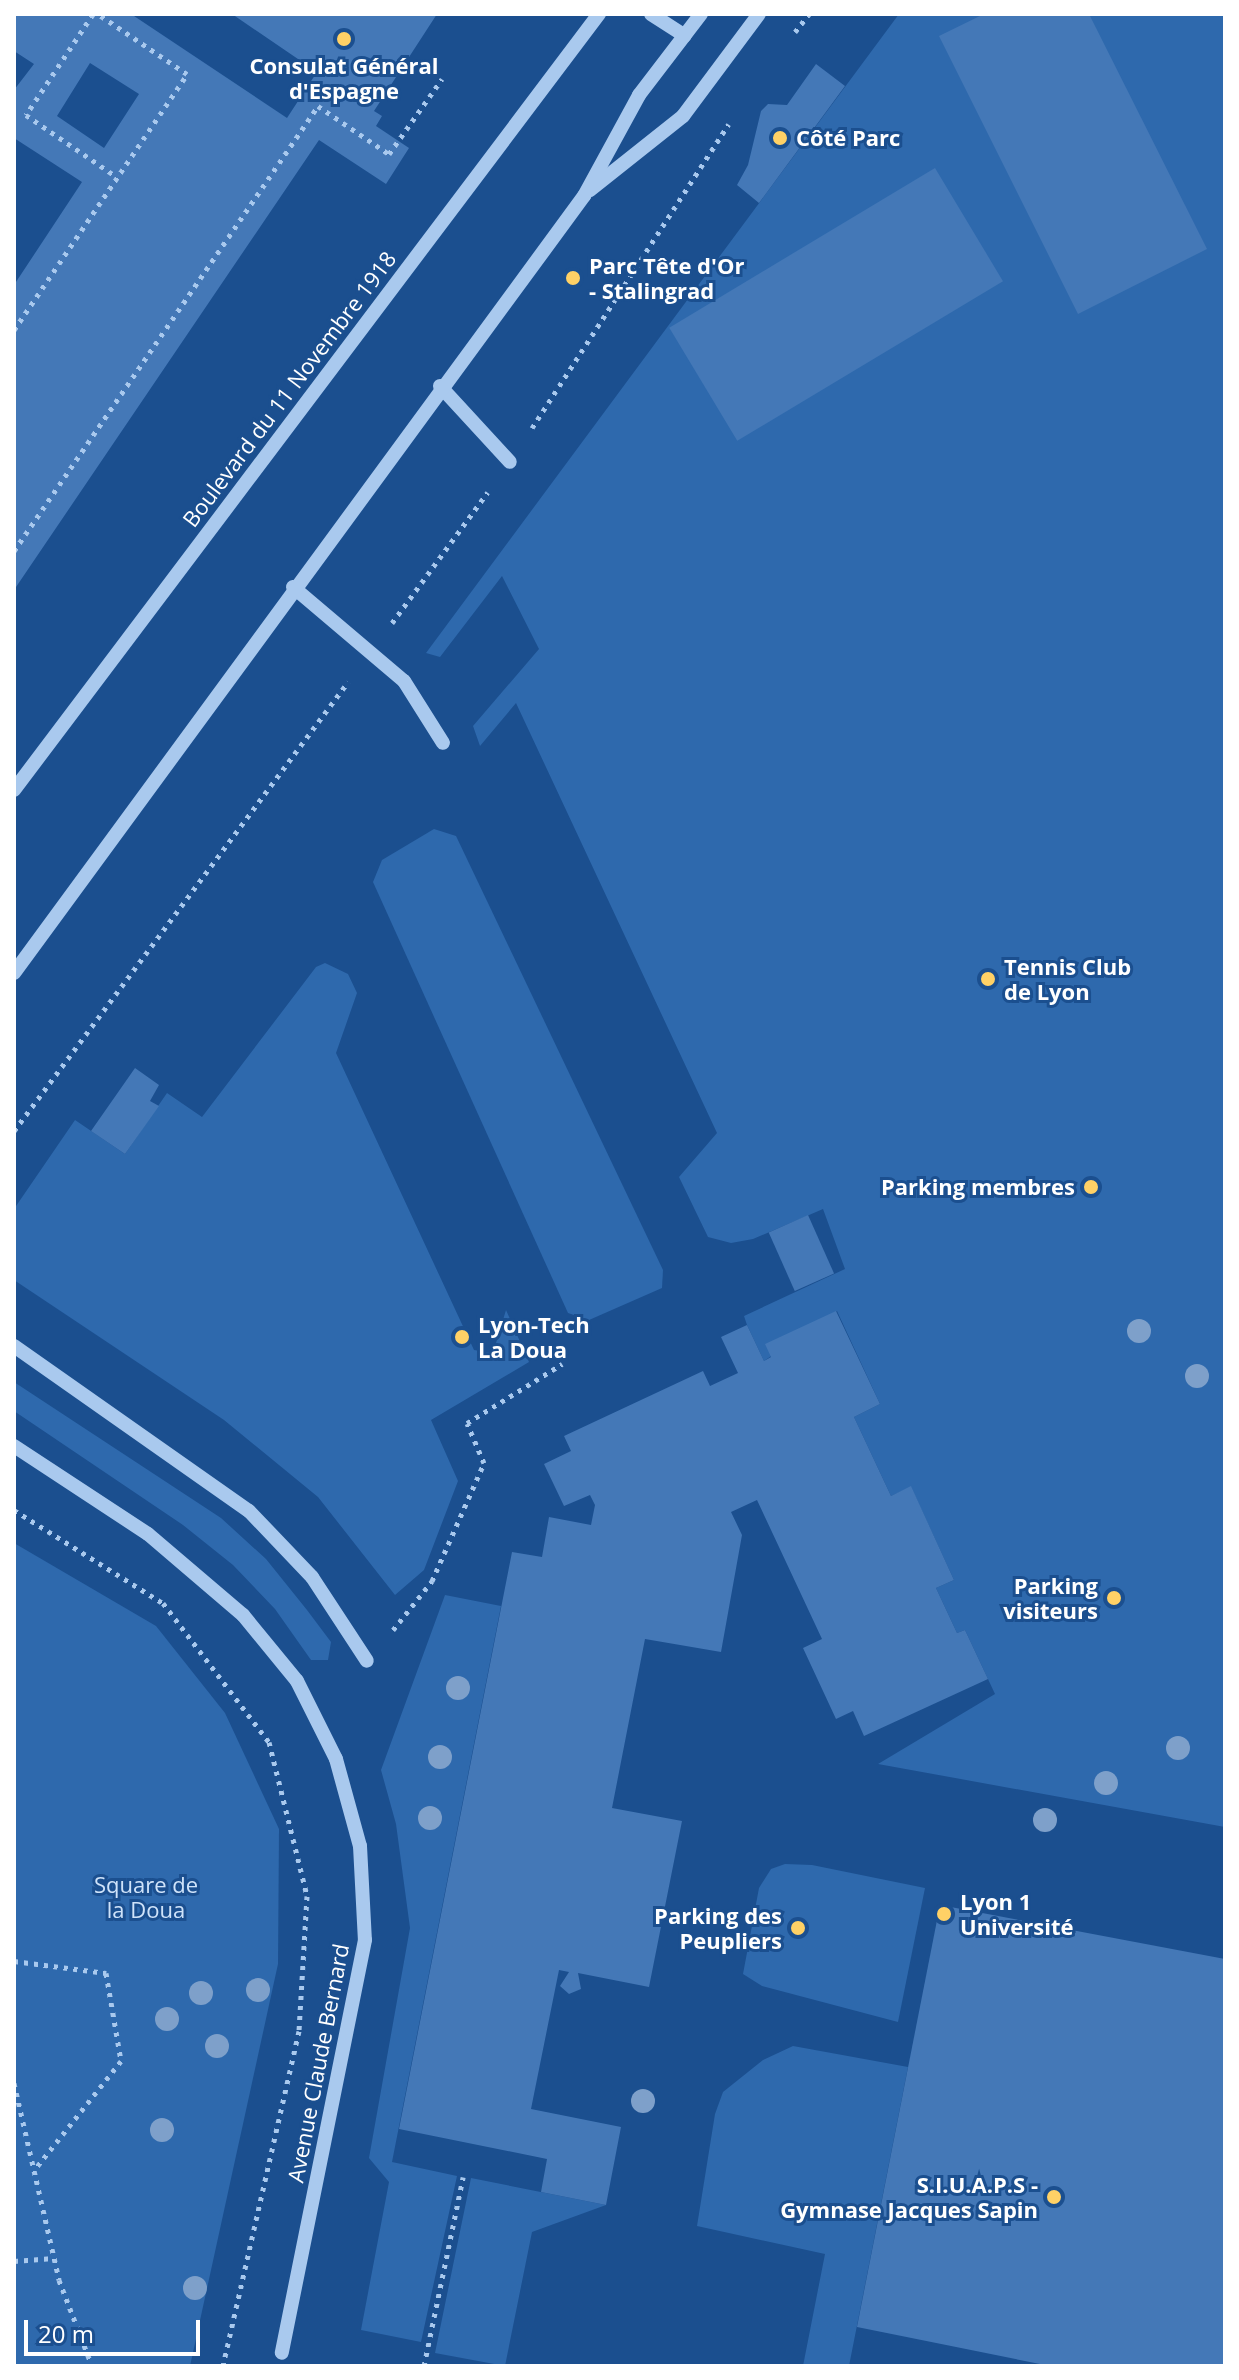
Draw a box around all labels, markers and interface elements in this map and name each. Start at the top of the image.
marker: Consulat Général d'Espagne [335,30,353,48]
place label: Consulat Général d'Espagne [249,52,439,104]
place label: Côté Parc [796,125,900,151]
marker: Côté Parc [771,129,789,147]
street label: Boulevard du 11 Novembre 1918 [177,246,401,532]
place label: Parc Tête d'Or - Stalingrad [589,252,744,304]
marker: Parc Tête d'Or - Stalingrad [564,269,582,287]
place label: Tennis Club de Lyon [1004,953,1131,1004]
marker: Tennis Club de Lyon [979,970,997,988]
place label: Parking membres [881,1174,1075,1200]
marker: Parking membres [1082,1178,1100,1196]
place label: Lyon-Tech La Doua [478,1311,590,1362]
marker: Lyon-Tech La Doua [453,1328,471,1346]
place label: Parking visiteurs [1003,1572,1098,1624]
marker: Parking visiteurs [1105,1589,1123,1607]
park label: Square de la Doua [94,1871,198,1922]
place label: Lyon 1 Université [960,1888,1074,1940]
place label: Parking des Peupliers [654,1902,782,1954]
marker: Lyon 1 Université [935,1905,953,1923]
marker: Parking des Peupliers [789,1919,807,1937]
street label: Avenue Claude Bernard [282,1941,354,2185]
place label: S.I.U.A.P.S - Gymnase Jacques Sapin [780,2171,1038,2222]
marker: S.I.U.A.P.S - Gymnase Jacques Sapin [1045,2188,1063,2206]
scale bar [28,2304,204,2354]
text: 20 m [38,2317,94,2350]

